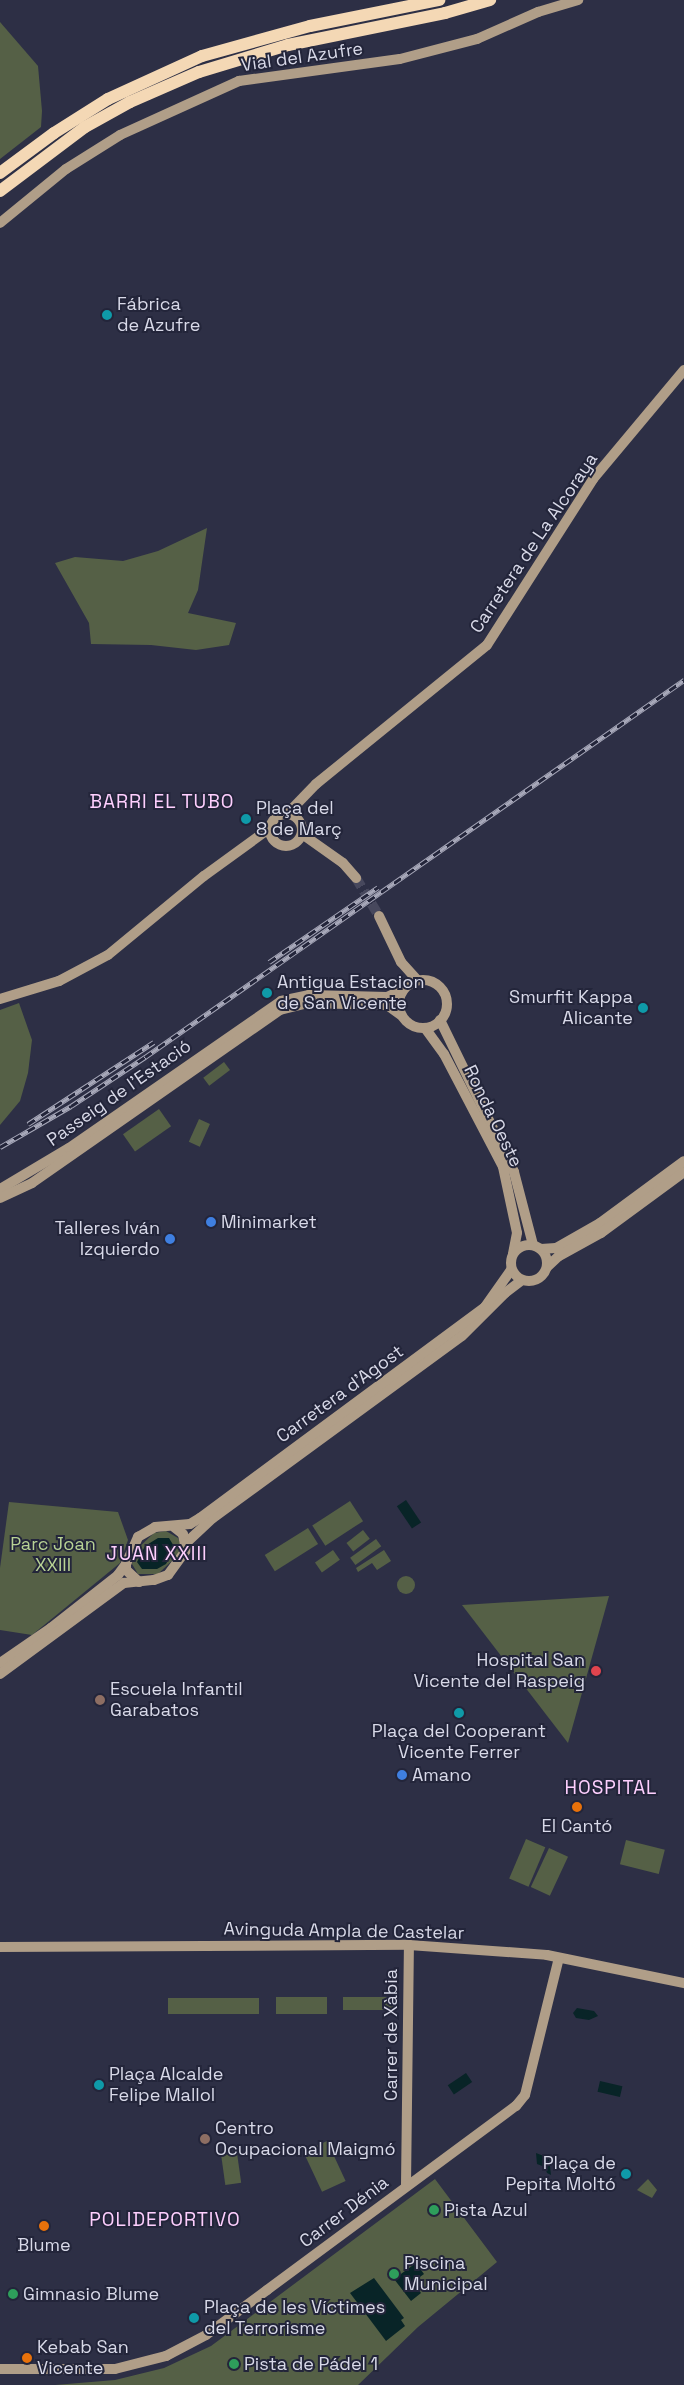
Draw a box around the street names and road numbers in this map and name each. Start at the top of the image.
street label: Vial del Azufre [240,38,364,76]
street label: Carretera de La Alcoraya [466,449,602,637]
street label: Passeig de l'Estació [43,1035,195,1151]
street label: Ronda Oeste [459,1062,527,1170]
street label: Carretera d'Agost [272,1341,408,1447]
street label: Avinguda Ampla de Castelar [223,1918,465,1944]
street label: Carrer de Xàbia [380,1969,402,2101]
street label: Carrer Dénia [295,2172,393,2252]

